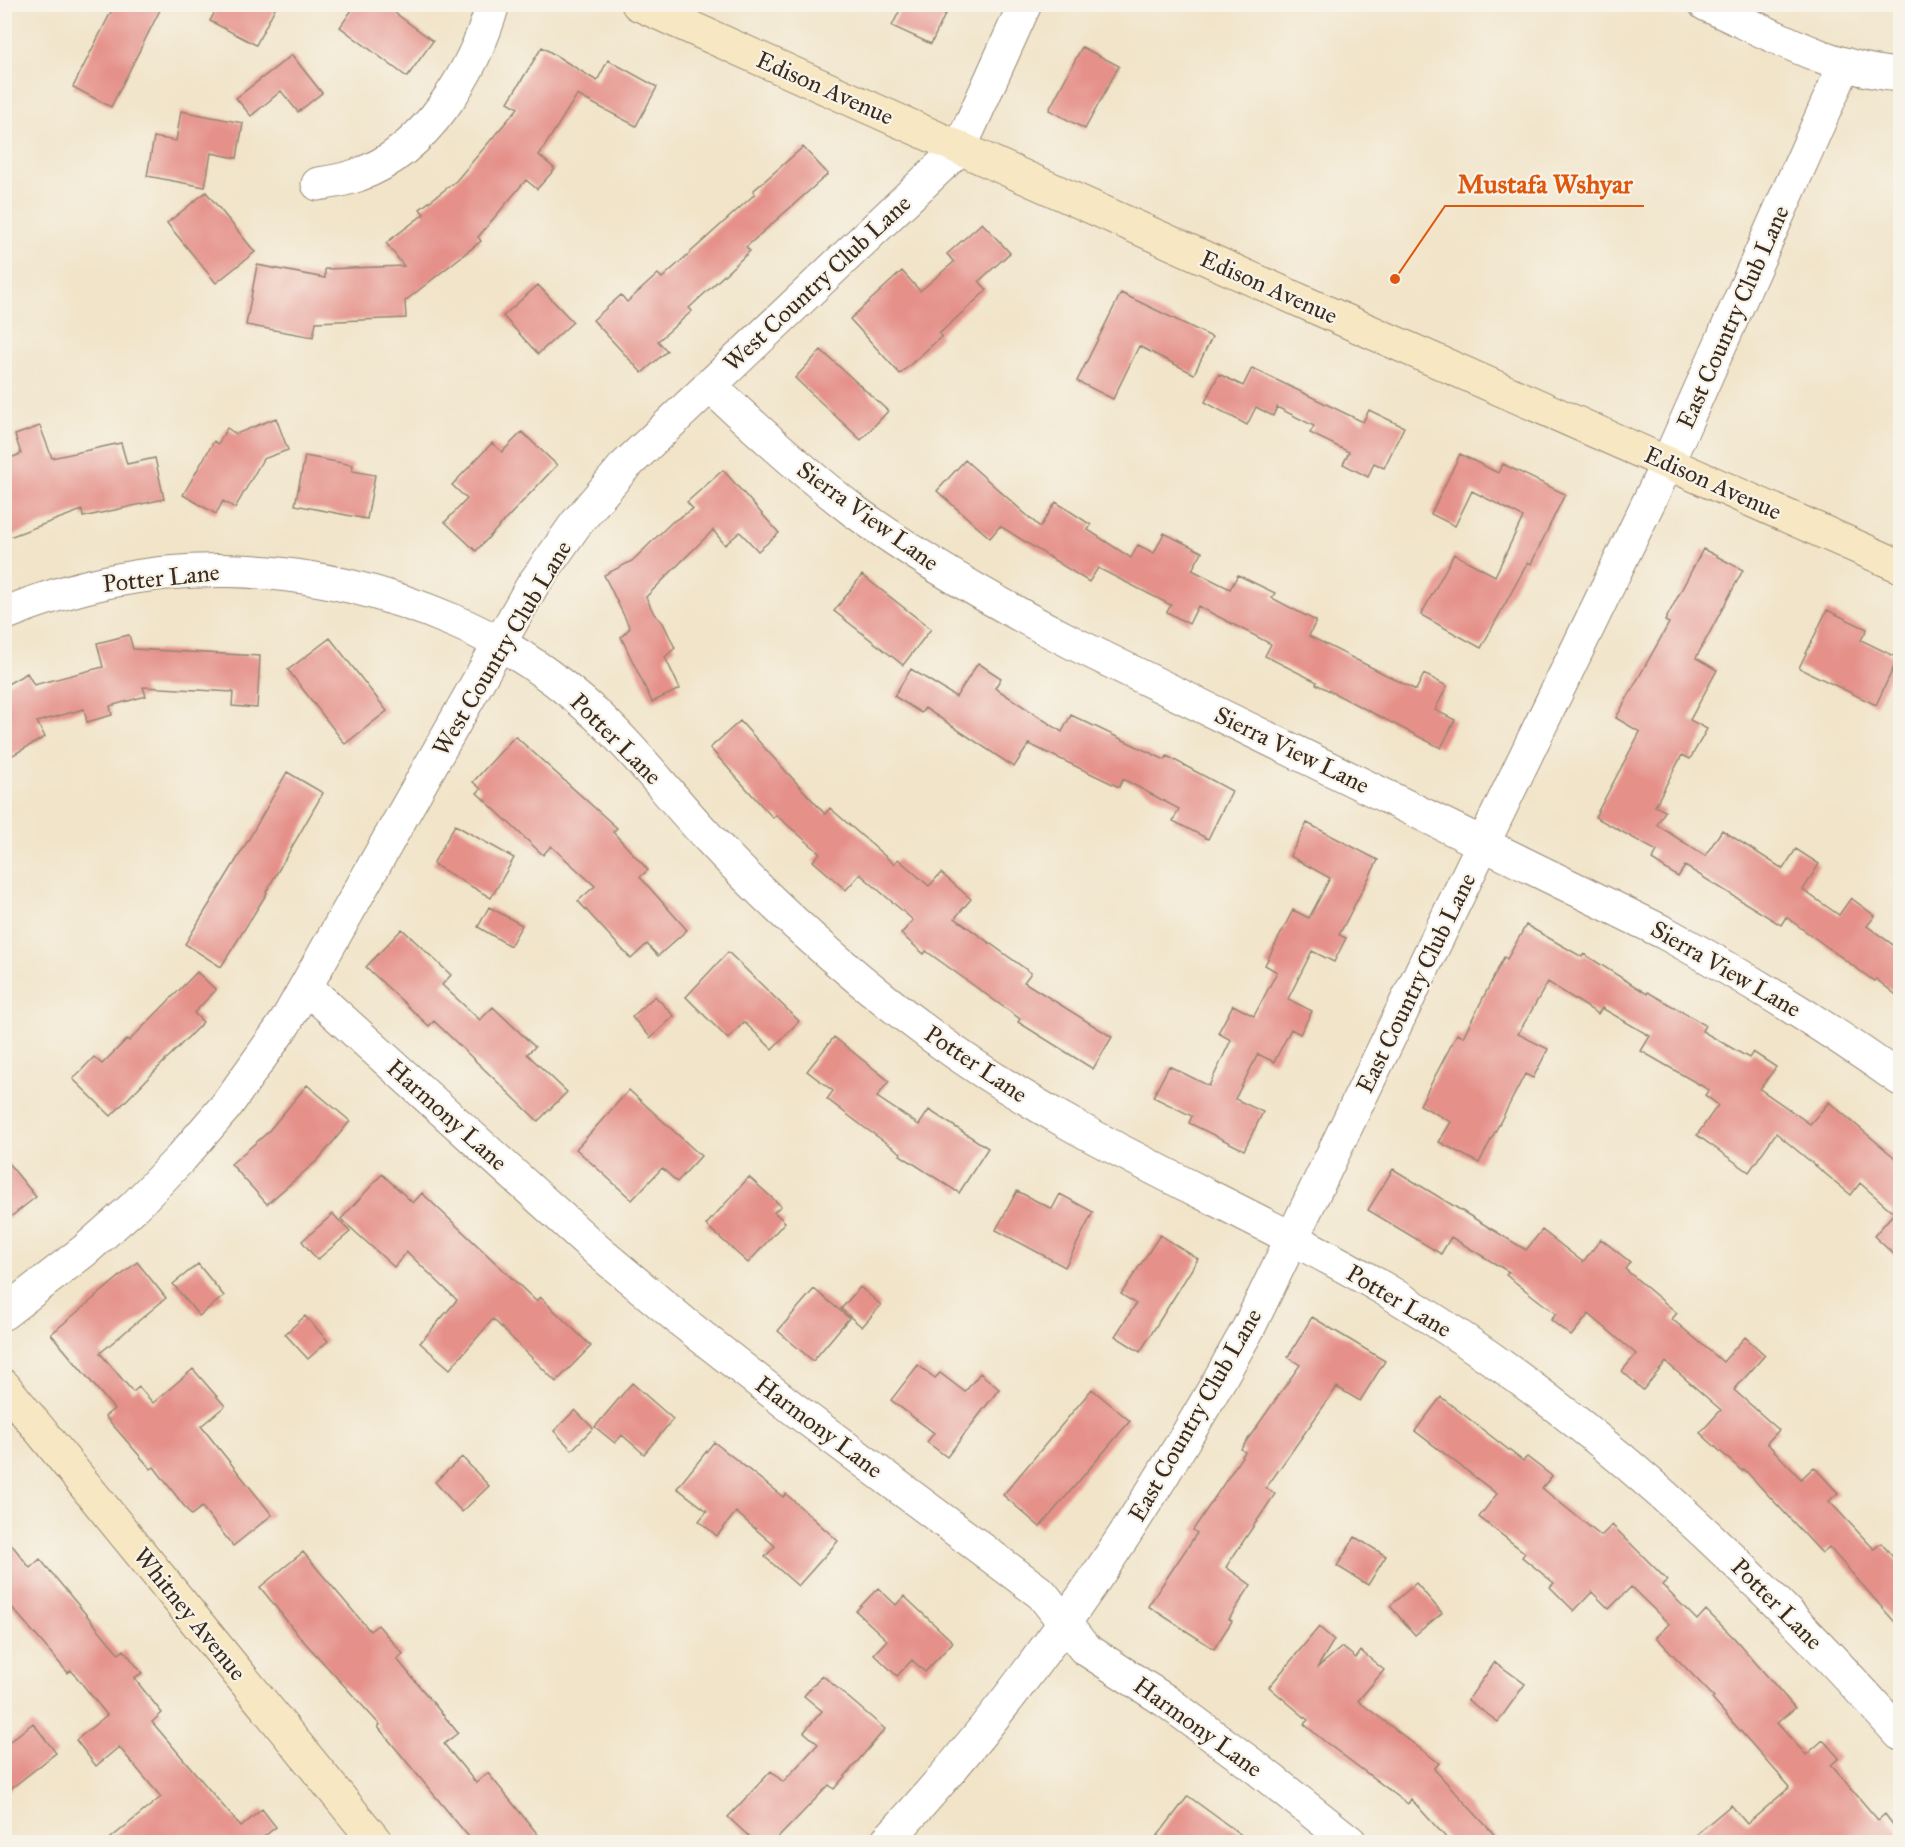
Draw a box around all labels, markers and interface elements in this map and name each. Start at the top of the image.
street label: Edison Avenue [752,44,898,132]
callout: Mustafa Wshyar [1445,162,1644,206]
text: Mustafa Wshyar [1457,168,1634,200]
street label: West Country Club Lane [717,188,917,378]
street label: East Country Club Lane [1670,201,1796,433]
street label: Edison Avenue [1196,243,1342,331]
street label: Edison Avenue [1640,439,1786,527]
street label: Sierra View Lane [791,454,945,578]
street label: West Country Club Lane [426,535,578,761]
street label: Potter Lane [101,557,221,599]
street label: Potter Lane [564,687,668,791]
street label: Sierra View Lane [1210,700,1374,800]
street label: East Country Club Lane [1350,868,1482,1098]
street label: Sierra View Lane [1646,914,1806,1024]
street label: Potter Lane [919,1019,1033,1109]
street label: Harmony Lane [380,1053,514,1177]
street label: Potter Lane [1341,1258,1457,1344]
street label: East Country Club Lane [1122,1303,1268,1527]
street label: Harmony Lane [749,1369,889,1485]
street label: Whitney Avenue [127,1541,253,1687]
street label: Potter Lane [1725,1552,1829,1656]
street label: Harmony Lane [1128,1670,1268,1784]

